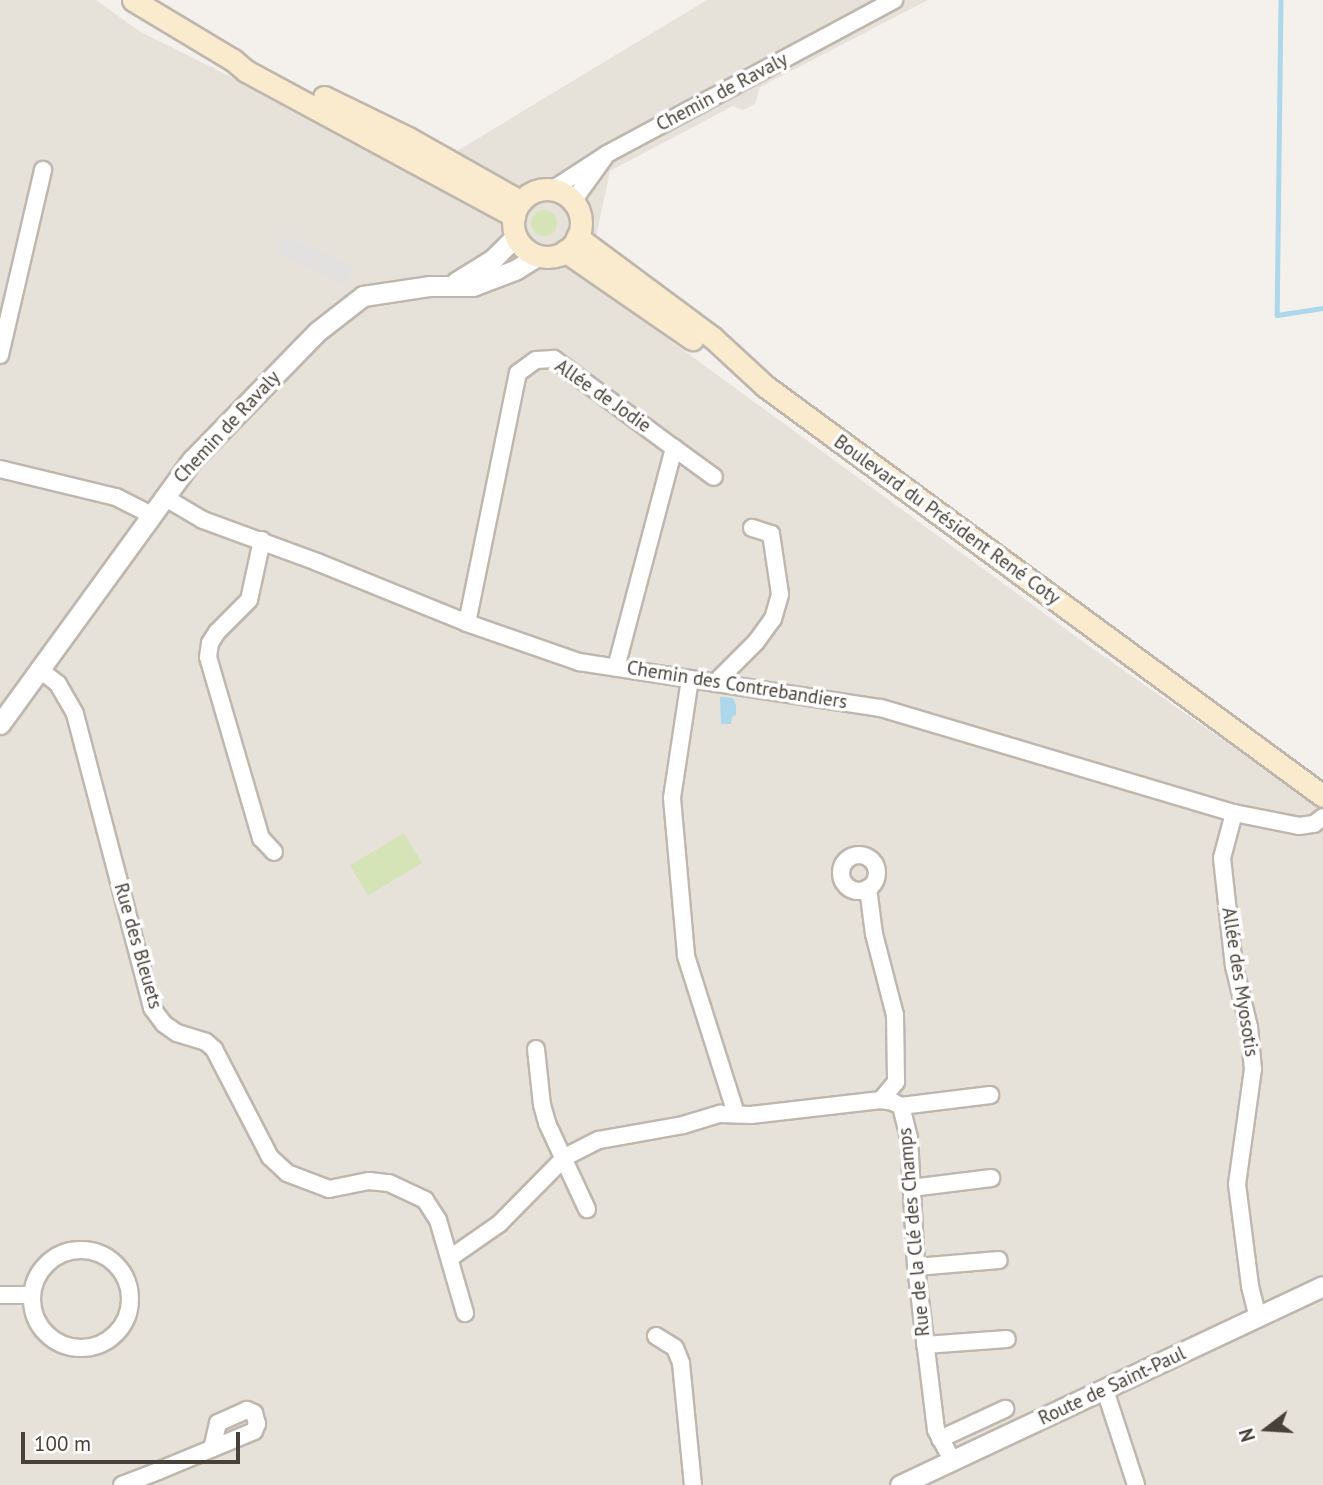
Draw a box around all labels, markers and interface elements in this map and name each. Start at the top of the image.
street label: Chemin de Ravaly [652,48,792,136]
street label: Allée de Jodie [551,355,655,437]
street label: Chemin de Ravaly [169,366,285,488]
street label: Boulevard du Président René Coty [829,430,1065,610]
street label: Chemin des Contrebandiers [625,656,849,714]
street label: Rue des Bleuets [109,881,167,1011]
street label: Allée des Myosotis [1217,906,1263,1058]
street label: Rue de la Clé des Champs [894,1127,934,1337]
street label: Route de Saint-Paul [1035,1342,1189,1430]
north arrow [1232,1394,1302,1464]
scale bar [24,1418,243,1462]
text: N [1234,1426,1260,1445]
text: 100 m [34,1430,91,1457]

